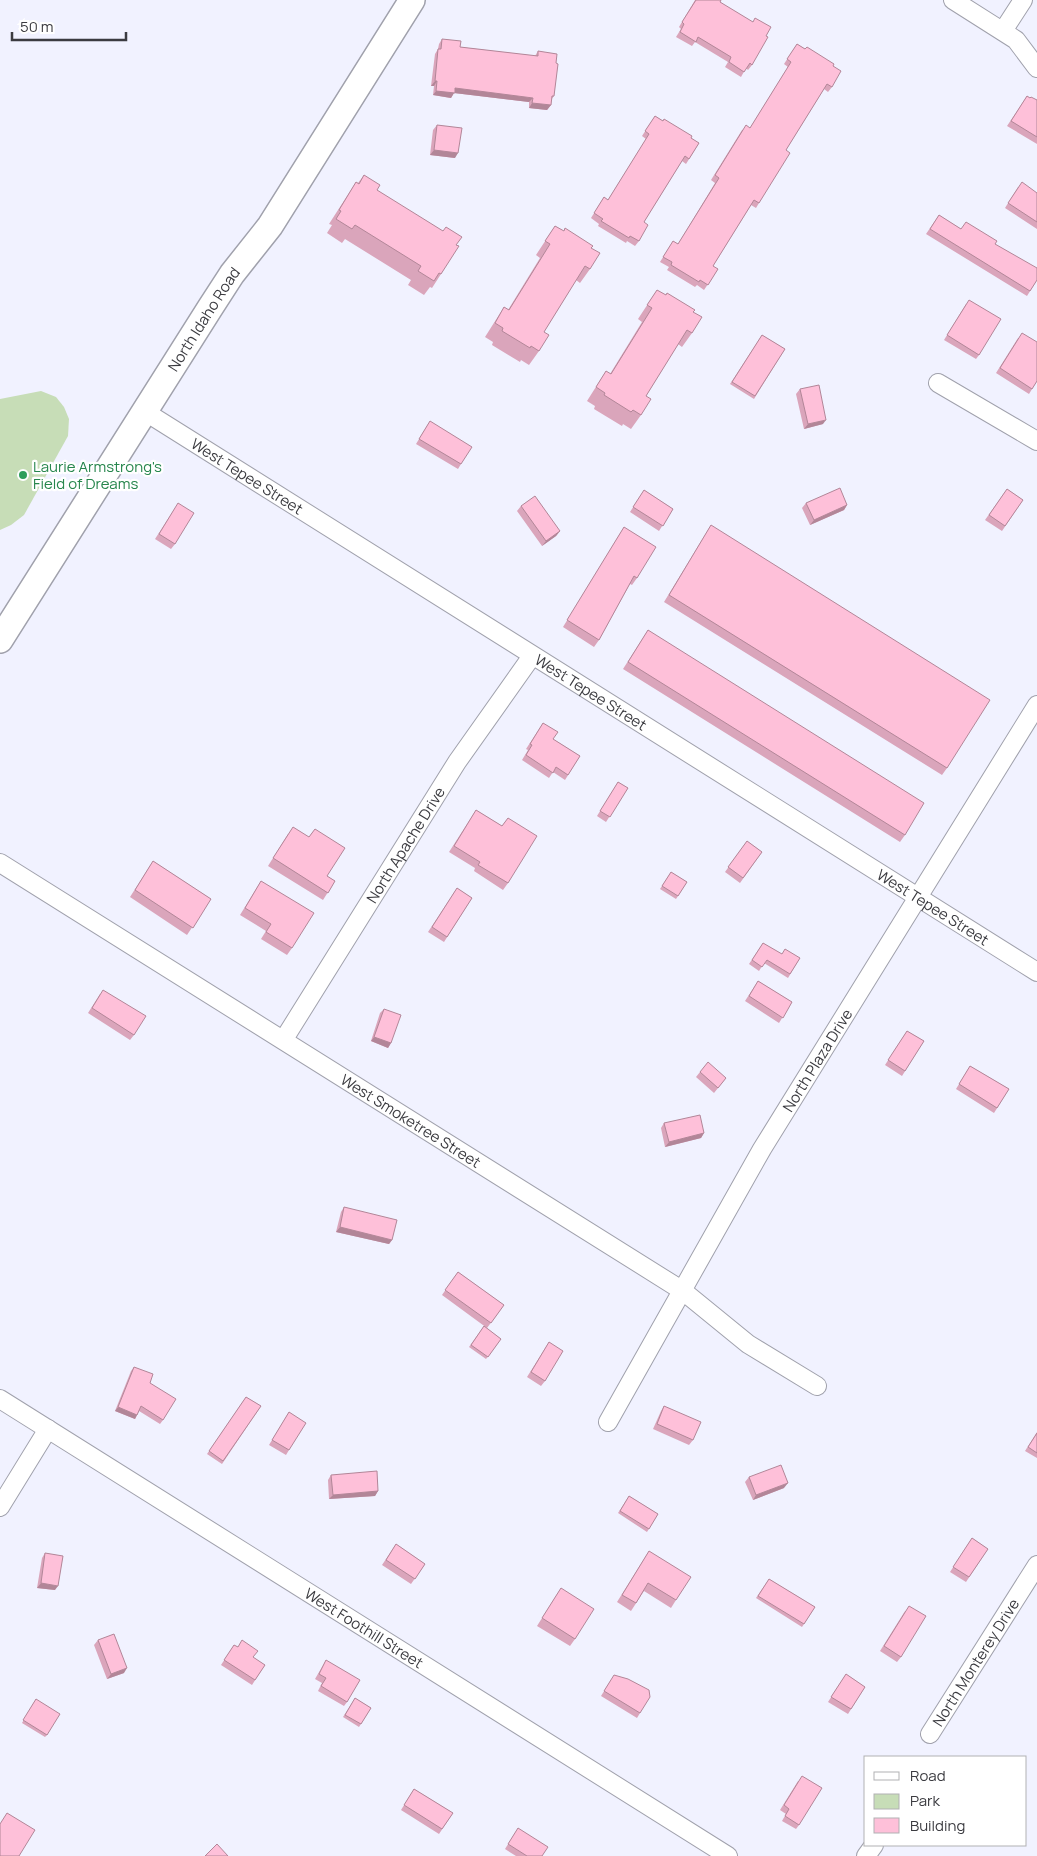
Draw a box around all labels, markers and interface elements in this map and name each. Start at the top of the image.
scale bar [12,10,126,42]
text: 50 m [20,16,54,37]
street label: North Idaho Road [162,262,244,375]
street label: West Tepee Street [187,433,307,519]
place label: Laurie Armstrong's Field of Dreams [33,456,162,494]
marker: Laurie Armstrong's Field of Dreams [17,469,29,481]
street label: West Tepee Street [531,649,651,735]
street label: North Apache Drive [361,782,450,907]
street label: West Tepee Street [873,864,993,950]
street label: North Plaza Drive [777,1004,857,1116]
street label: West Smoketree Street [337,1069,485,1172]
street label: West Foothill Street [301,1582,428,1673]
street label: North Monterey Drive [927,1594,1024,1730]
legend [864,1756,1027,1846]
text: Road [910,1765,946,1786]
text: Park [910,1790,940,1811]
text: Building [910,1815,965,1836]

